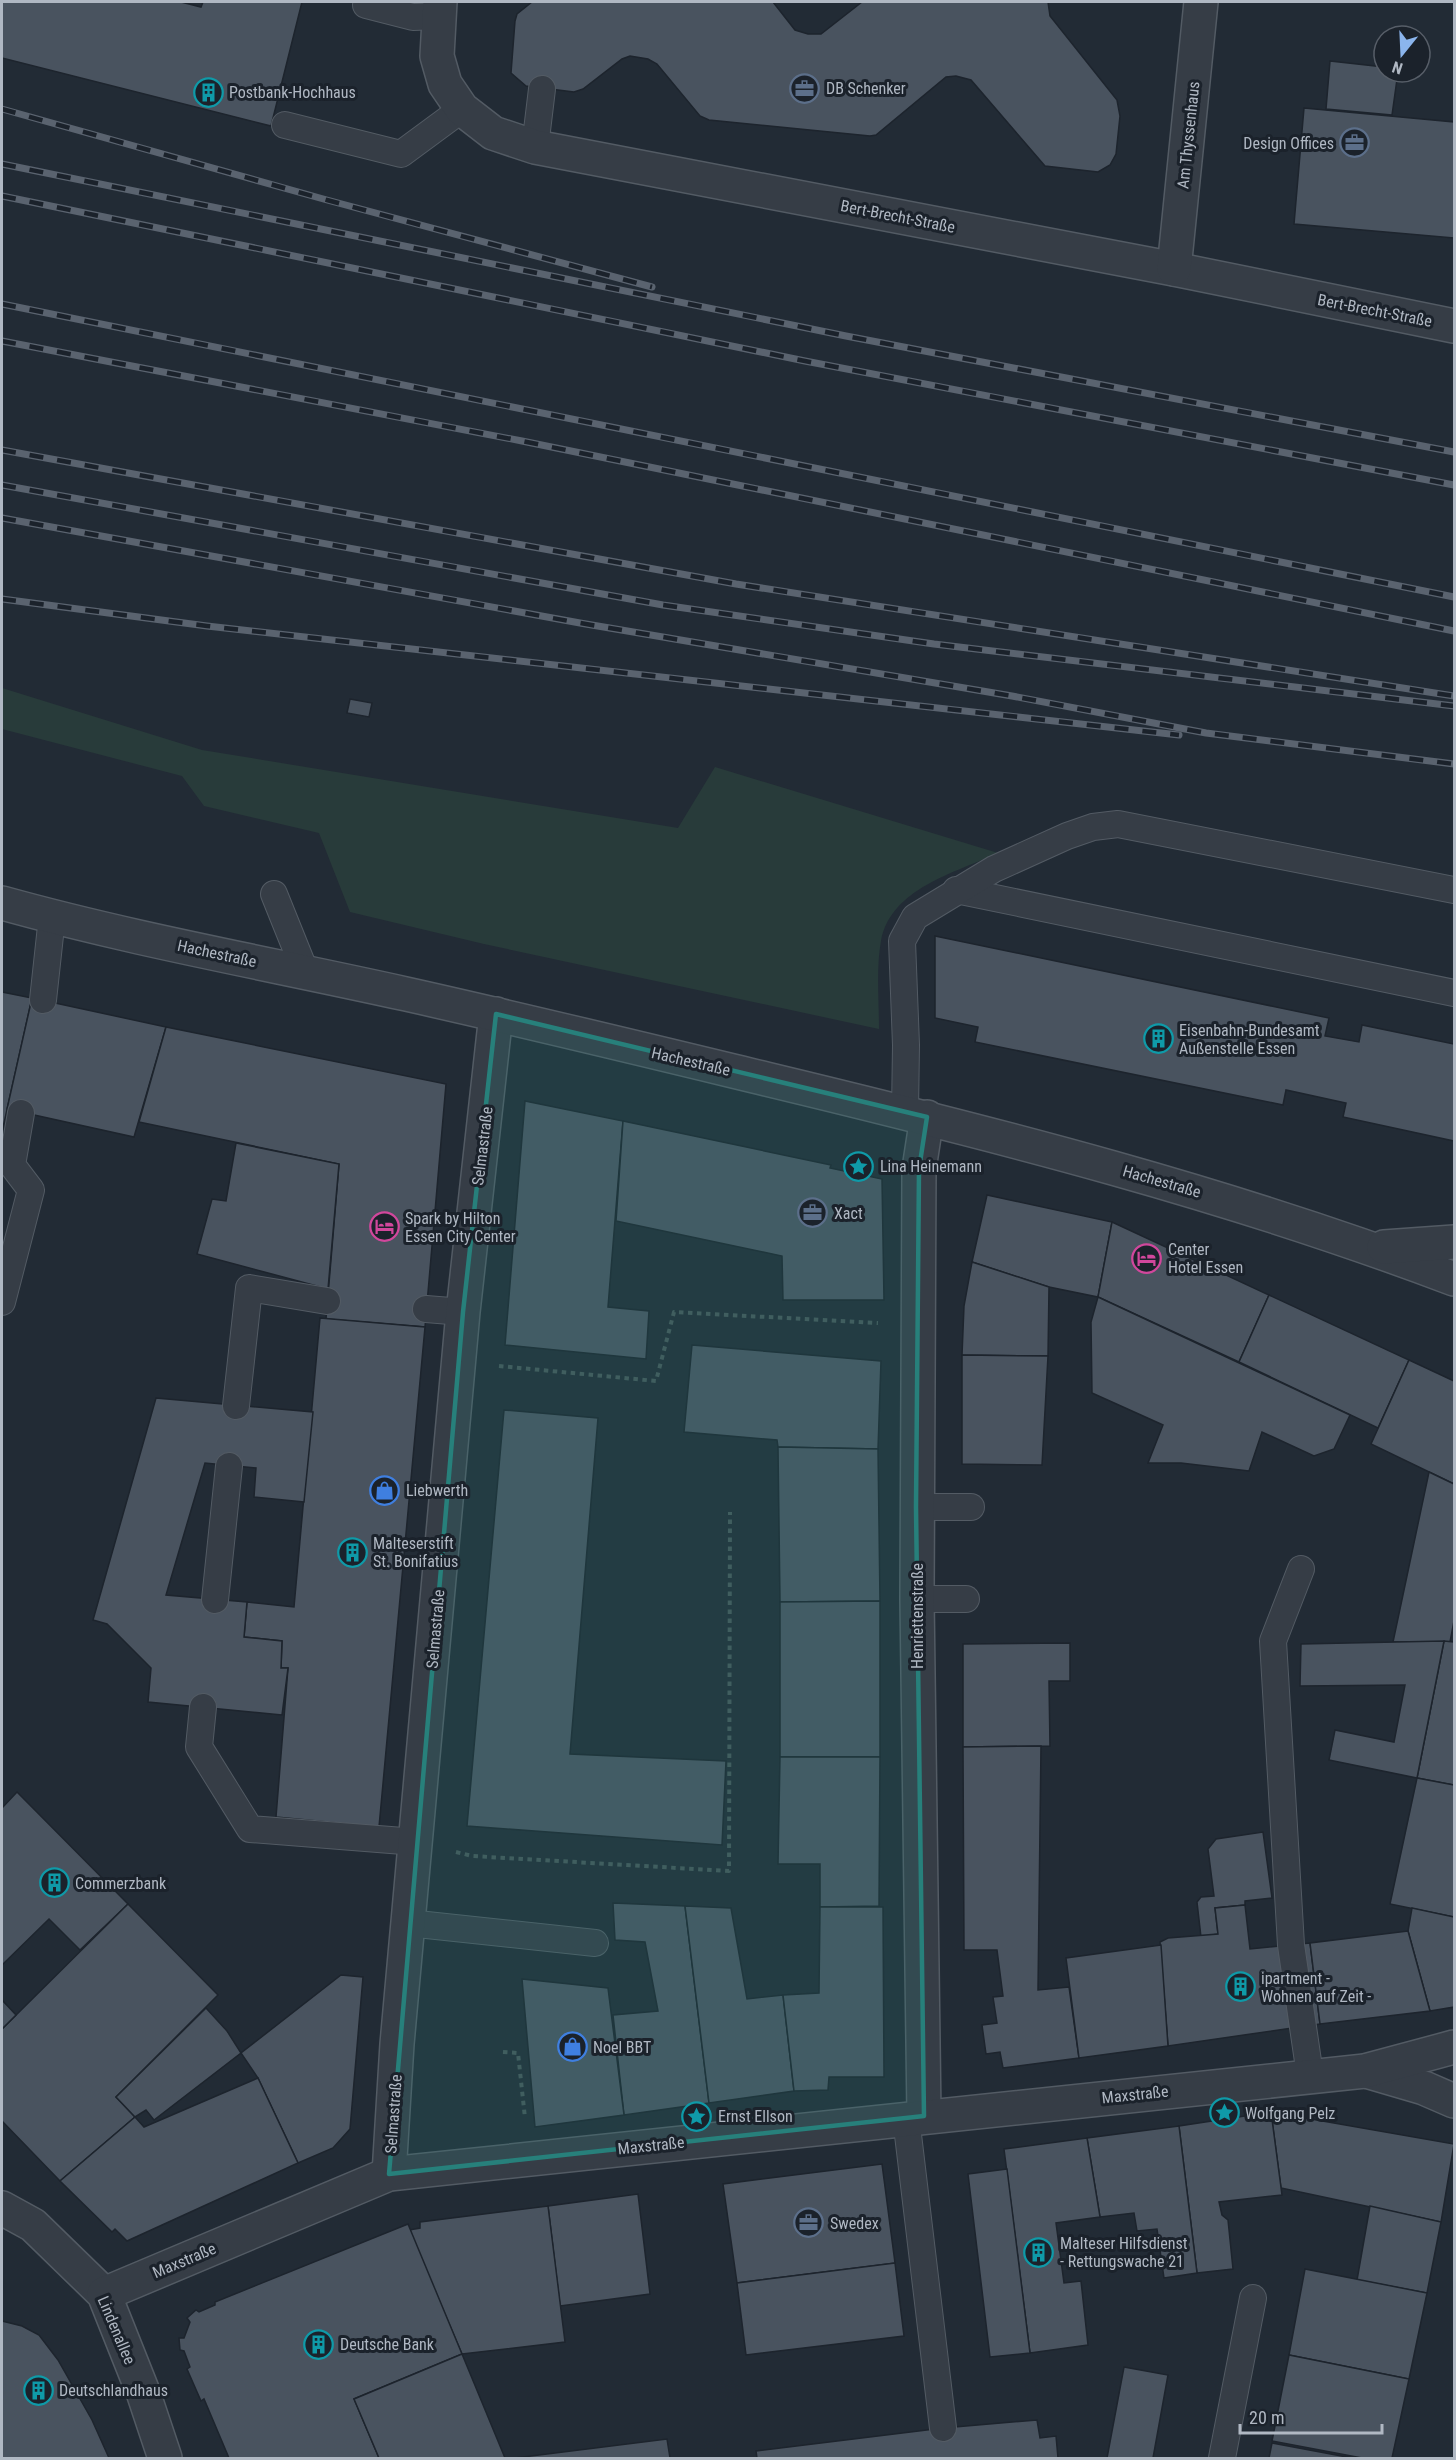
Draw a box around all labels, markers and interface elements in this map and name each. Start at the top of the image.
north arrow [1372,24,1432,84]
text: N [1390,57,1405,78]
office icon: DB Schenker [789,72,821,104]
building icon: Postbank-Hochhaus [192,76,224,108]
place label: DB Schenker [826,79,906,98]
street label: Am Thyssenhaus [1173,81,1204,190]
place label: Postbank-Hochhaus [229,83,356,102]
office icon: Design Offices [1339,127,1371,159]
place label: Design Offices [1243,134,1334,153]
street label: Bert-Brecht-Straße [839,196,957,237]
street label: Bert-Brecht-Straße [1316,290,1434,331]
street label: Hachestraße [176,936,258,971]
place label: Eisenbahn-Bundesamt Außenstelle Essen [1179,1021,1320,1058]
building icon: Eisenbahn-Bundesamt Außenstelle Essen [1142,1023,1174,1055]
street label: Hachestraße [650,1043,732,1080]
street label: Selmastraße [468,1106,497,1187]
place icon: Lina Heinemann [843,1150,875,1182]
place label: Lina Heinemann [880,1157,982,1176]
street label: Hachestraße [1121,1161,1203,1202]
office icon: Xact [797,1197,829,1229]
place label: Xact [834,1204,863,1223]
place label: Spark by Hilton Essen City Center [405,1209,516,1246]
hotel icon: Spark by Hilton Essen City Center [368,1211,400,1243]
place label: Center Hotel Essen [1168,1240,1243,1277]
hotel icon: Center Hotel Essen [1131,1242,1163,1274]
shop icon: Liebwerth [369,1474,401,1506]
place label: Liebwerth [406,1481,468,1500]
place label: Malteserstift St. Bonifatius [373,1534,458,1571]
building icon: Malteserstift St. Bonifatius [336,1536,368,1568]
street label: Henriettenstraße [908,1563,927,1669]
street label: Selmastraße [423,1589,448,1669]
building icon: Commerzbank [38,1867,70,1899]
place label: Commerzbank [75,1874,167,1893]
place label: ipartment - Wohnen auf Zeit - [1261,1969,1371,2006]
building icon: ipartment - Wohnen auf Zeit - [1224,1971,1256,2003]
shop icon: Noel BBT [556,2031,588,2063]
place label: Noel BBT [593,2038,651,2057]
street label: Selmastraße [381,2074,406,2154]
street label: Maxstraße [1101,2082,1169,2107]
place icon: Wolfgang Pelz [1208,2097,1240,2129]
place icon: Ernst Ellson [681,2100,713,2132]
place label: Wolfgang Pelz [1245,2104,1335,2123]
place label: Ernst Ellson [718,2107,793,2126]
street label: Maxstraße [617,2133,685,2158]
office icon: Swedex [793,2207,825,2239]
place label: Swedex [830,2214,879,2233]
place label: Malteser Hilfsdienst - Rettungswache 21 [1060,2234,1188,2271]
building icon: Malteser Hilfsdienst - Rettungswache 21 [1023,2236,1055,2268]
street label: Maxstraße [150,2239,219,2282]
street label: Lindenallee [94,2293,139,2367]
building icon: Deutsche Bank [303,2328,335,2360]
place label: Deutsche Bank [340,2335,435,2354]
building icon: Deutschlandhaus [22,2374,54,2406]
place label: Deutschlandhaus [59,2381,168,2400]
scale bar [1240,2397,1382,2435]
text: 20 m [1249,2407,1284,2428]

